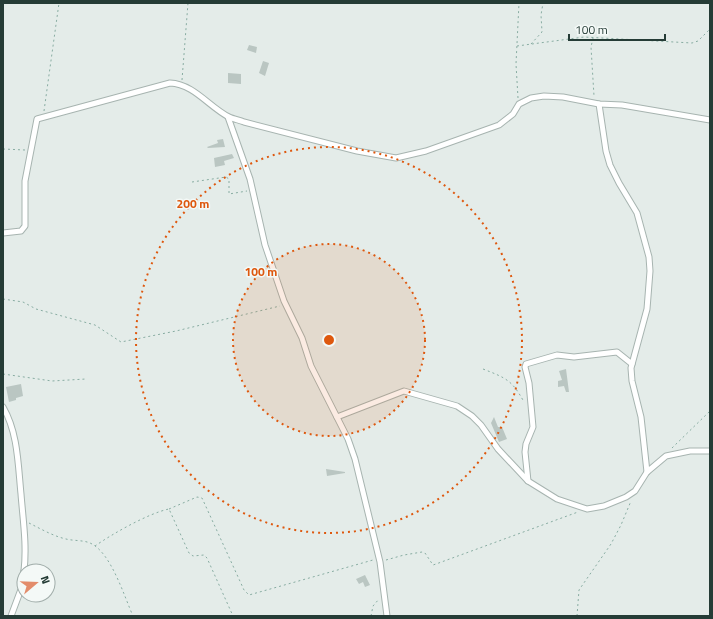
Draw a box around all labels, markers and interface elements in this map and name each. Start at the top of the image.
scale bar [569,16,665,42]
text: 100 m [575,20,608,39]
text: 200 m [177,194,209,213]
text: 100 m [245,262,277,281]
centre of rings [322,333,336,347]
north arrow [16,563,56,603]
text: N [37,574,54,586]

